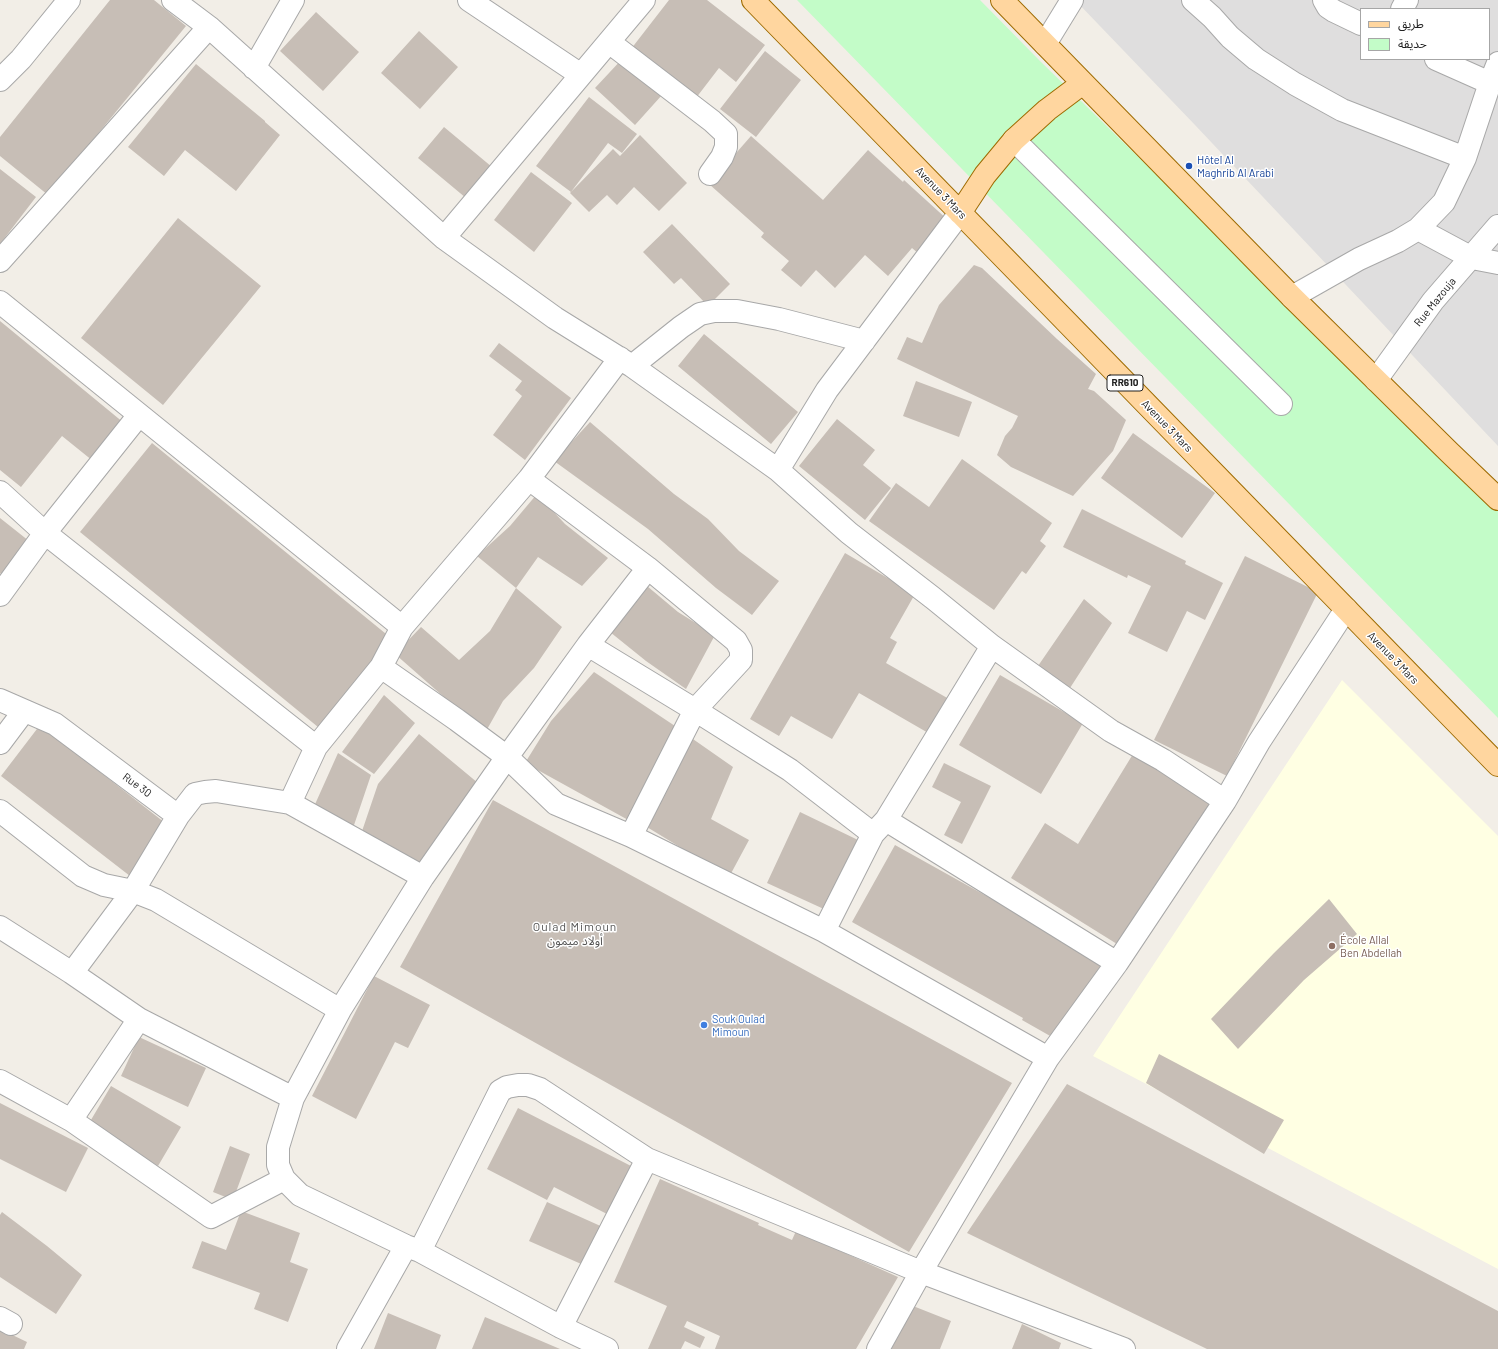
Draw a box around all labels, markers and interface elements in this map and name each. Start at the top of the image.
legend [1360,8,1490,60]
text: طريق [1398,16,1424,30]
text: حديقة [1398,36,1427,50]
place label: Hôtel Al Maghrib Al Arabi [1197,153,1274,179]
marker: Hôtel Al Maghrib Al Arabi [1184,161,1194,171]
street label: Avenue 3 Mars [913,164,969,222]
street label: Rue Mazouja [1411,275,1459,329]
road number: RR610 [1107,375,1143,391]
street label: Avenue 3 Mars [1139,397,1195,455]
street label: Avenue 3 Mars [1365,629,1421,687]
street label: Rue 30 [120,770,154,800]
district label: Oulad Mimoun أولاد ميمون [533,920,617,948]
place label: École Allal Ben Abdellah [1340,933,1402,959]
marker: École Allal Ben Abdellah [1327,941,1337,951]
place label: Souk Oulad Mimoun [712,1012,765,1038]
marker: Souk Oulad Mimoun [699,1020,709,1030]

